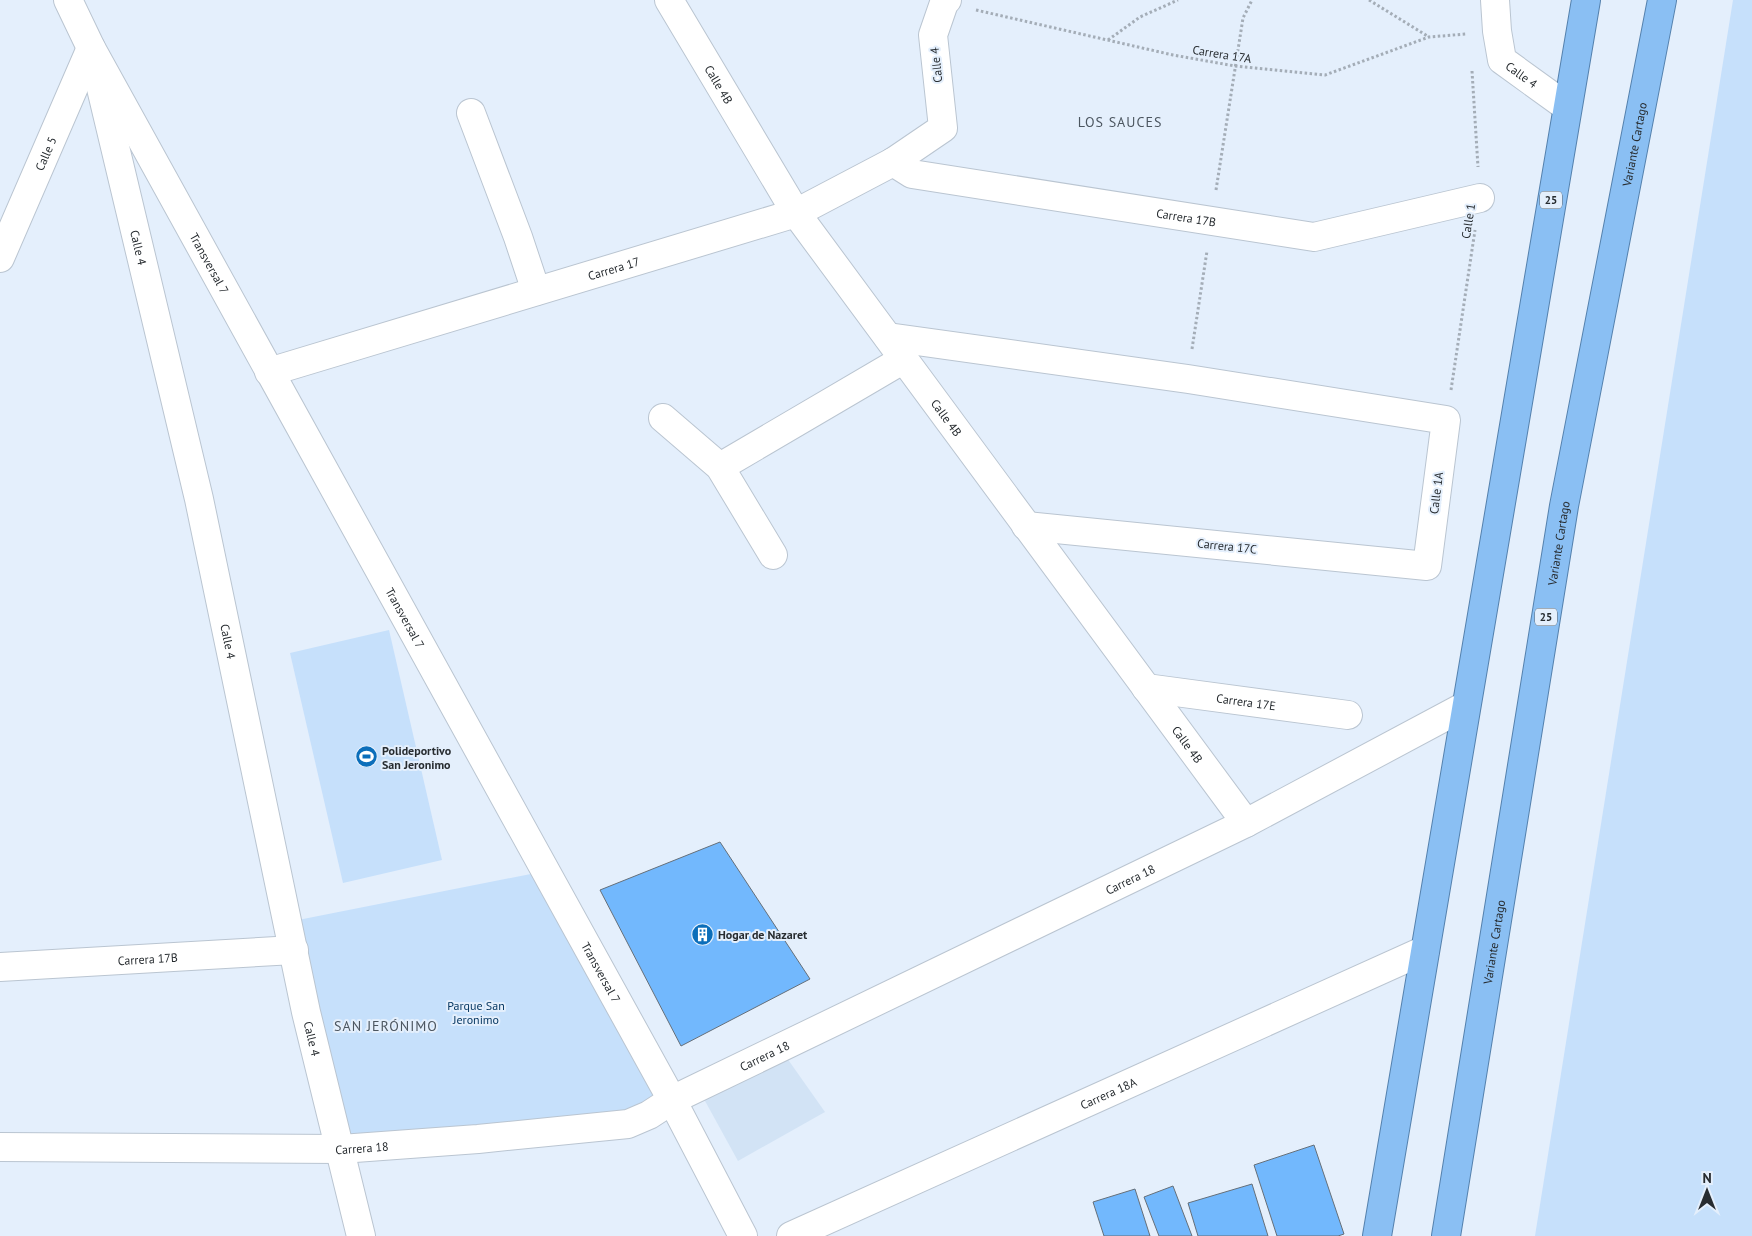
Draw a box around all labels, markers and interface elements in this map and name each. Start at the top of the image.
street label: Carrera 17A [1191,42,1253,66]
street label: Calle 4 [927,46,945,83]
street label: Calle 4 [1503,58,1541,91]
street label: Calle 4B [702,62,737,106]
street label: Variante Cartago [1618,101,1650,188]
district label: LOS SAUCES [1078,113,1162,131]
street label: Calle 5 [31,134,59,173]
road number: 25 [1540,192,1562,208]
street label: Calle 1 [1458,202,1478,240]
street label: Carrera 17B [1155,205,1217,229]
street label: Calle 4 [128,228,151,267]
street label: Transversal 7 [187,230,233,296]
street label: Carrera 17 [586,253,641,283]
street label: Calle 4B [928,396,965,439]
street label: Calle 1A [1426,471,1446,515]
street label: Variante Cartago [1544,500,1572,587]
street label: Carrera 17C [1196,535,1258,557]
street label: Transversal 7 [383,585,428,651]
road number: 25 [1535,608,1557,626]
street label: Calle 4 [218,622,240,661]
street label: Carrera 17E [1216,690,1277,713]
street label: Calle 4B [1169,723,1206,766]
place label: Polideportivo San Jeronimo [382,743,452,772]
sports icon: Polideportivo San Jeronimo [354,745,378,769]
street label: Carrera 18 [1103,861,1157,897]
street label: Variante Cartago [1479,899,1508,986]
building icon: Hogar de Nazaret [690,922,714,946]
place label: Hogar de Nazaret [718,927,808,942]
street label: Transversal 7 [579,939,624,1005]
street label: Carrera 17B [117,949,178,968]
park label: Parque San Jeronimo [447,998,505,1027]
district label: SAN JERÓNIMO [334,1017,438,1035]
street label: Calle 4 [301,1019,324,1058]
street label: Carrera 18 [737,1037,792,1074]
street label: Carrera 18A [1078,1074,1139,1112]
street label: Carrera 18 [335,1138,389,1157]
north arrow [1682,1166,1732,1216]
text: N [1702,1169,1712,1187]

